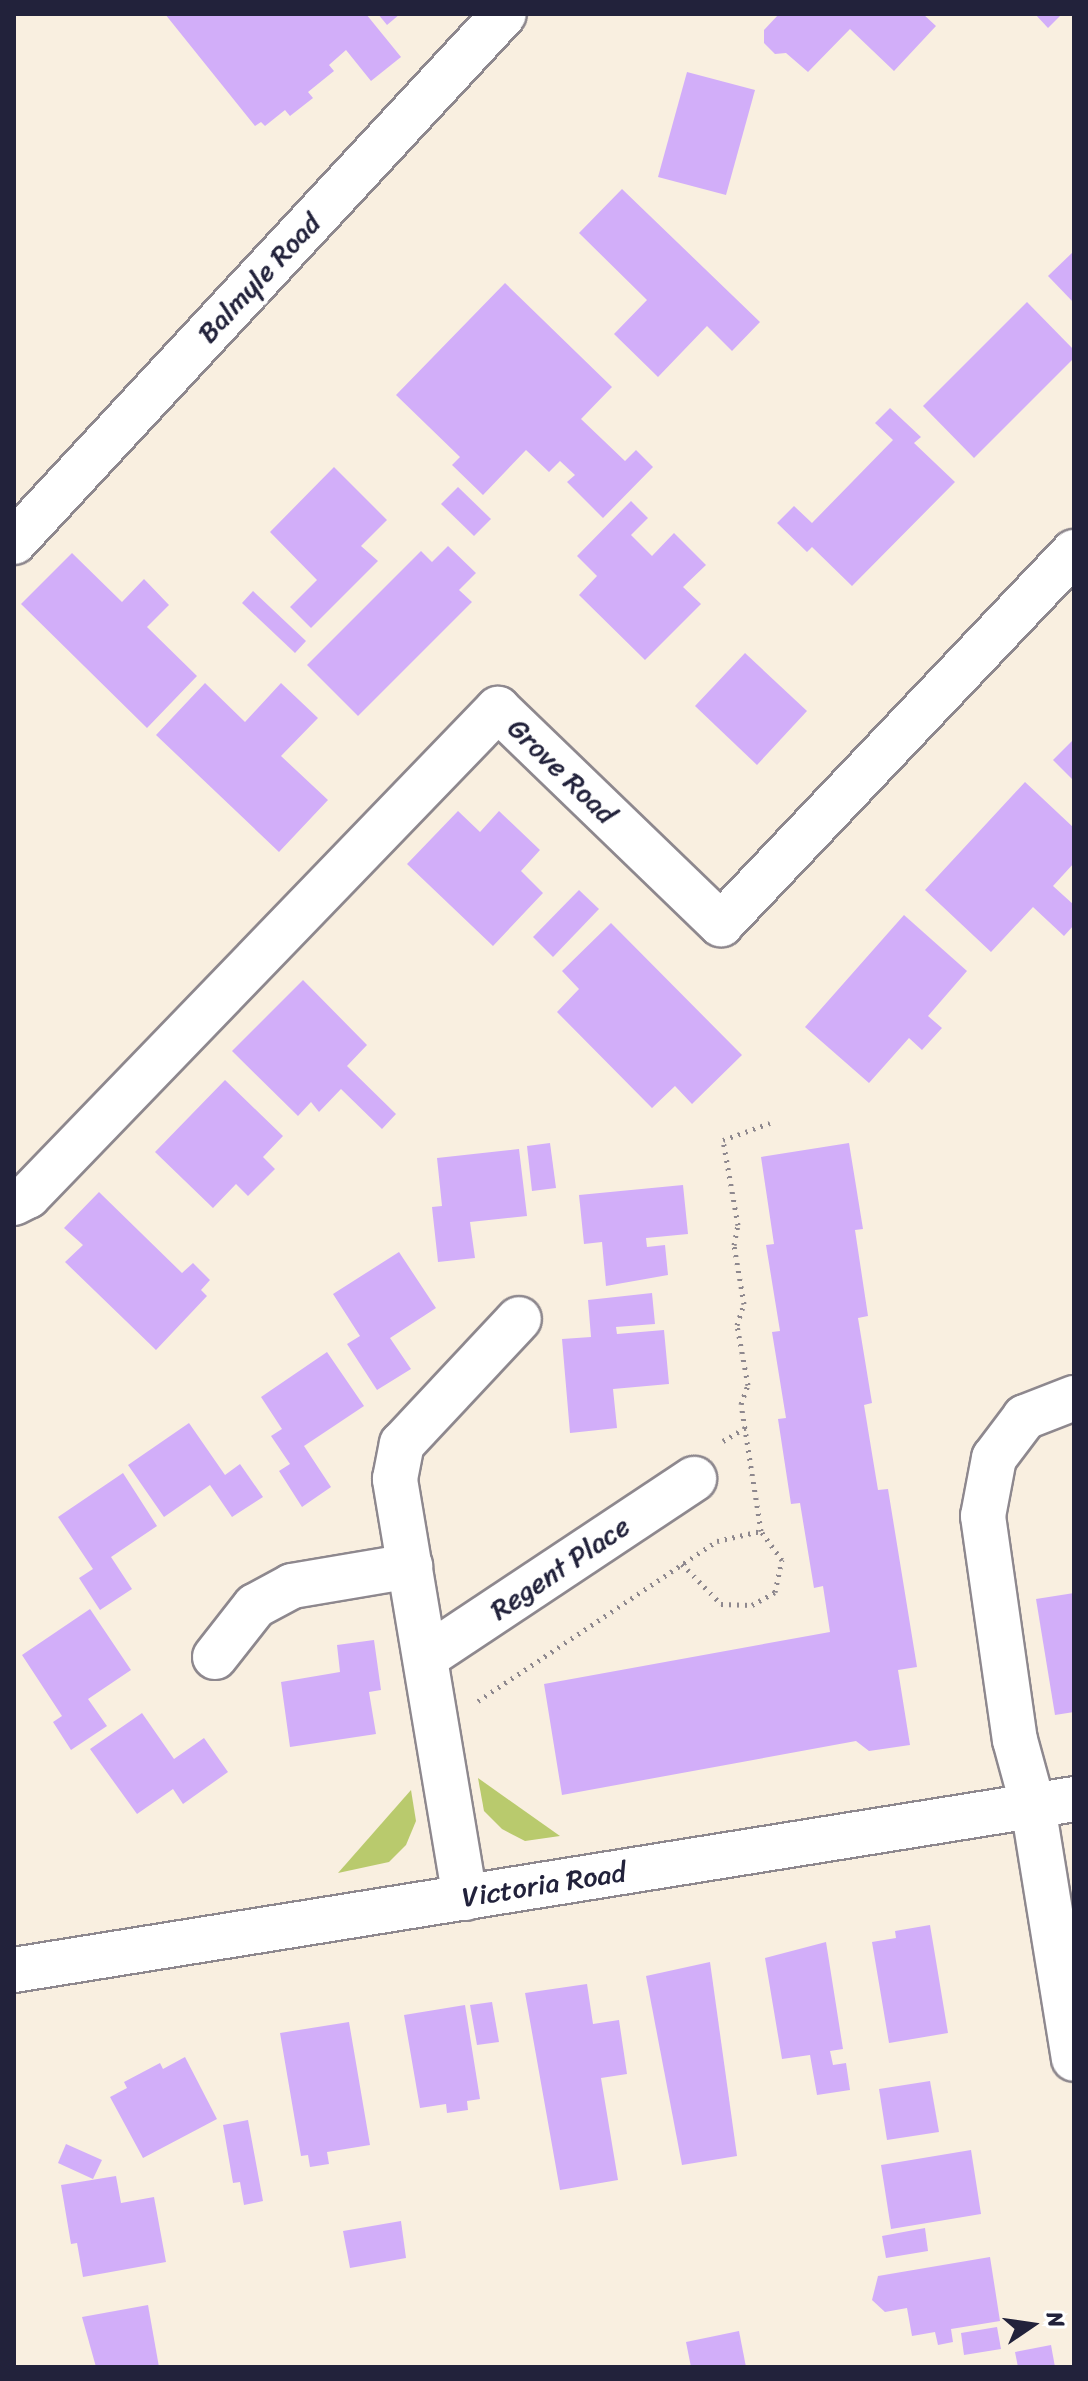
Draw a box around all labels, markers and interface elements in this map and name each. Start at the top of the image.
street label: Balmyle Road [190,206,328,350]
street label: Grove Road [501,711,623,831]
street label: Regent Place [484,1509,636,1627]
street label: Victoria Road [460,1855,628,1915]
north arrow [992,2285,1072,2365]
text: N [1035,2308,1077,2331]

